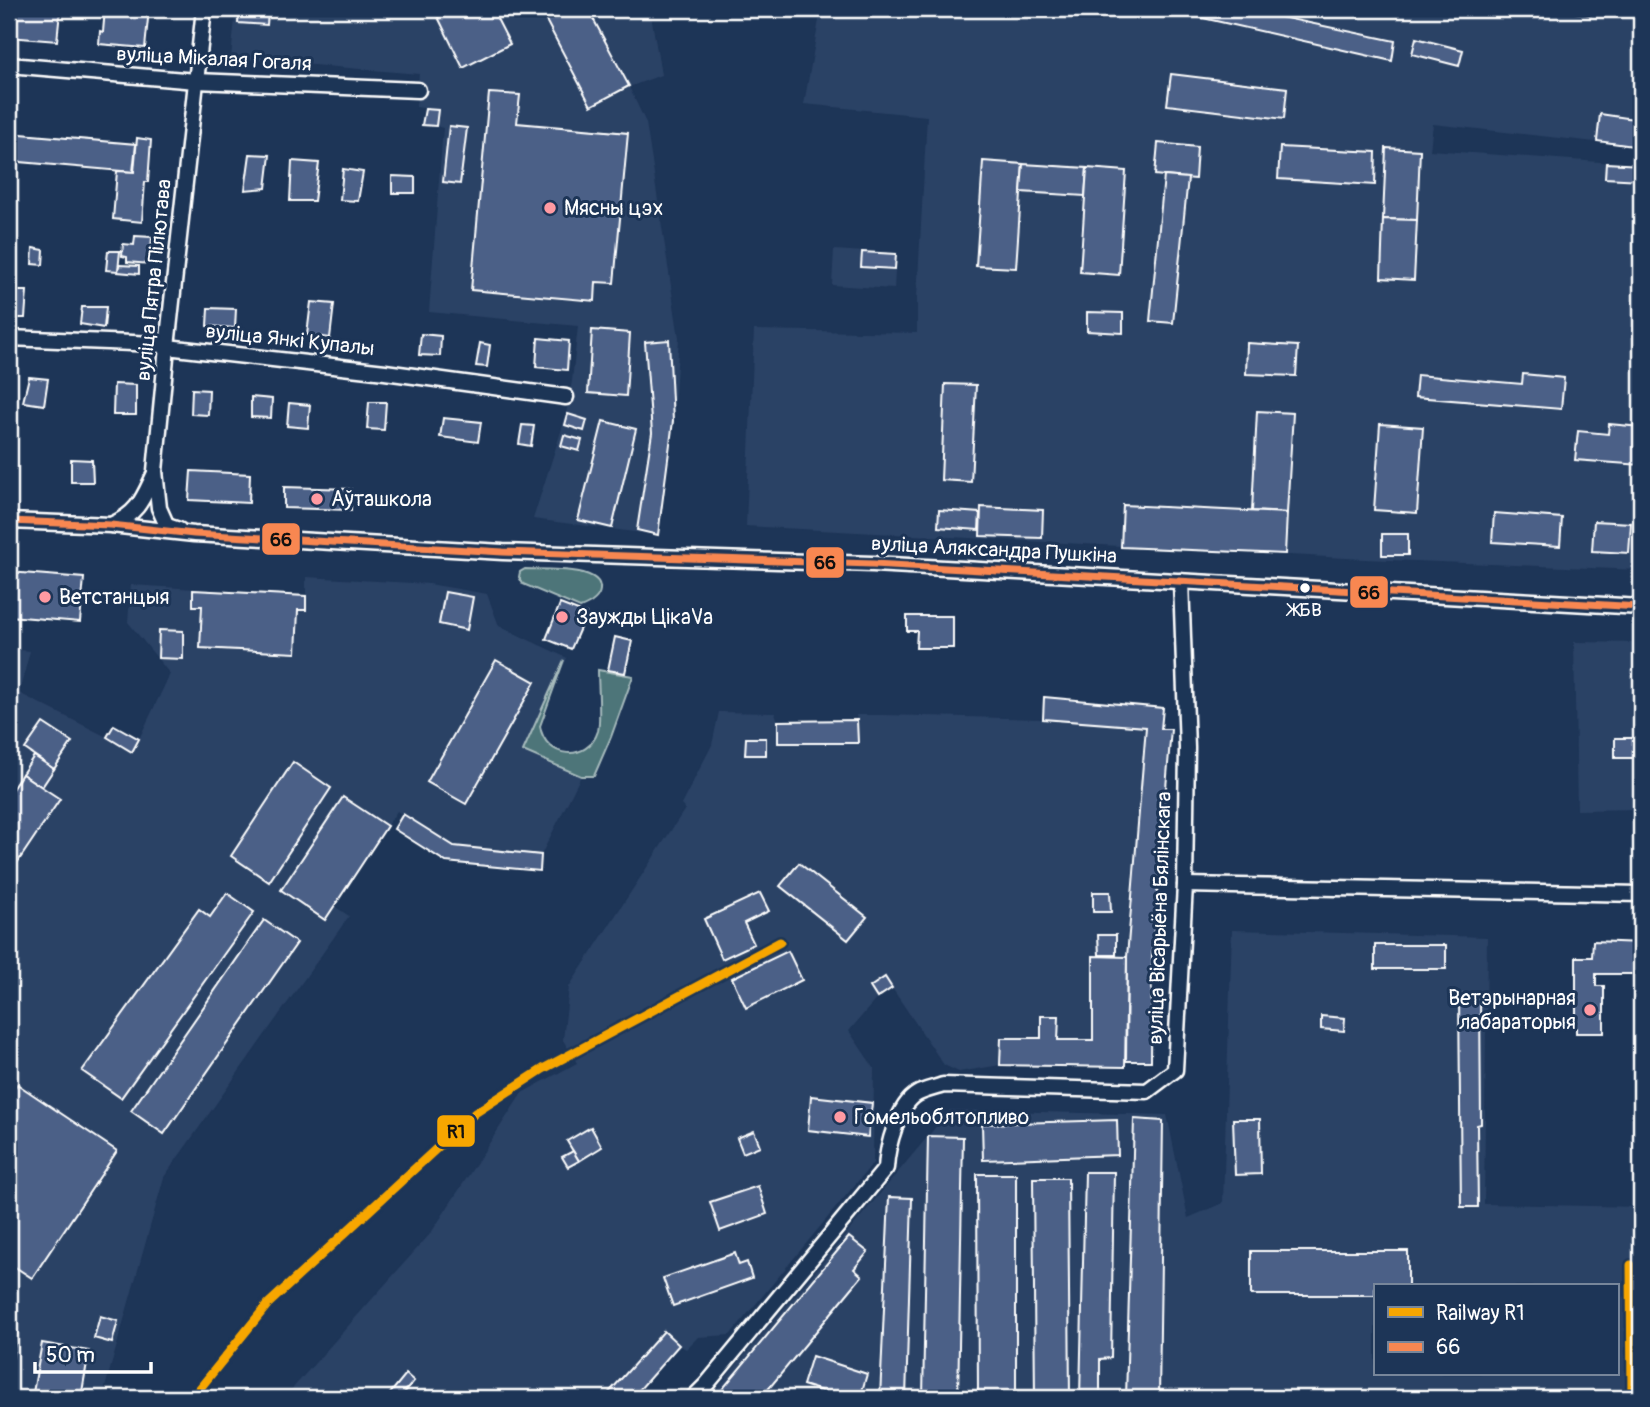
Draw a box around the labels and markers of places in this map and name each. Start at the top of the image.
place label: Мясны цэх [564,195,663,222]
marker: Мясны цэх [542,200,558,216]
place label: Аўташкола [331,486,432,513]
marker: Аўташкола [309,491,325,507]
marker: ЖБВ [1298,581,1312,595]
place label: Ветстанцыя [59,584,169,611]
marker: Ветстанцыя [37,589,53,605]
place label: ЖБВ [1285,598,1322,622]
place label: Заужды ЦікаVа [576,604,713,631]
marker: Заужды ЦікаVа [554,609,570,625]
place label: Ветэрынарная лабараторыя [1448,985,1576,1036]
marker: Ветэрынарная лабараторыя [1582,1002,1598,1018]
place label: Гомельоблтопливо [854,1104,1029,1131]
marker: Гомельоблтопливо [832,1109,848,1125]

